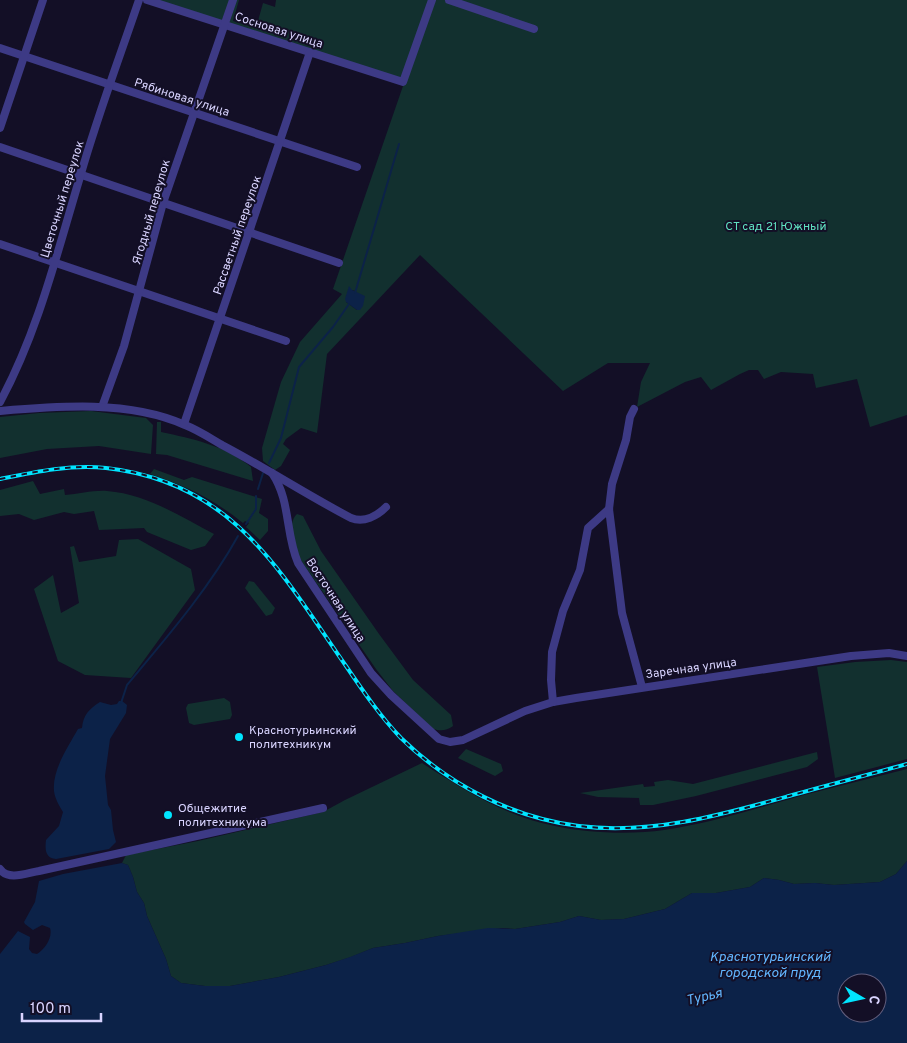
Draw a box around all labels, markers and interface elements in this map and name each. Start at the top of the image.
street label: Сосновая улица [233,9,325,53]
street label: Рябиновая улица [132,75,231,121]
street label: Цветочный переулок [37,139,88,260]
street label: Ягодный переулок [129,158,175,267]
street label: Рассветный переулок [210,173,266,297]
park label: СТ сад 21 Южный [725,219,827,235]
street label: Восточная улица [302,555,368,646]
street label: Заречная улица [644,655,738,683]
place label: Краснотурьинский политехникум [249,723,357,753]
marker: Краснотурьинский политехникум [233,731,245,743]
place label: Общежитие политехникума [178,801,267,831]
marker: Общежитие политехникума [162,809,174,821]
water label: Краснотурьинский городской пруд [709,949,832,982]
north arrow [837,973,887,1023]
water label: Турья [685,985,725,1010]
scale bar [22,990,101,1022]
text: С [864,994,882,1006]
text: 100 m [30,1000,71,1019]

